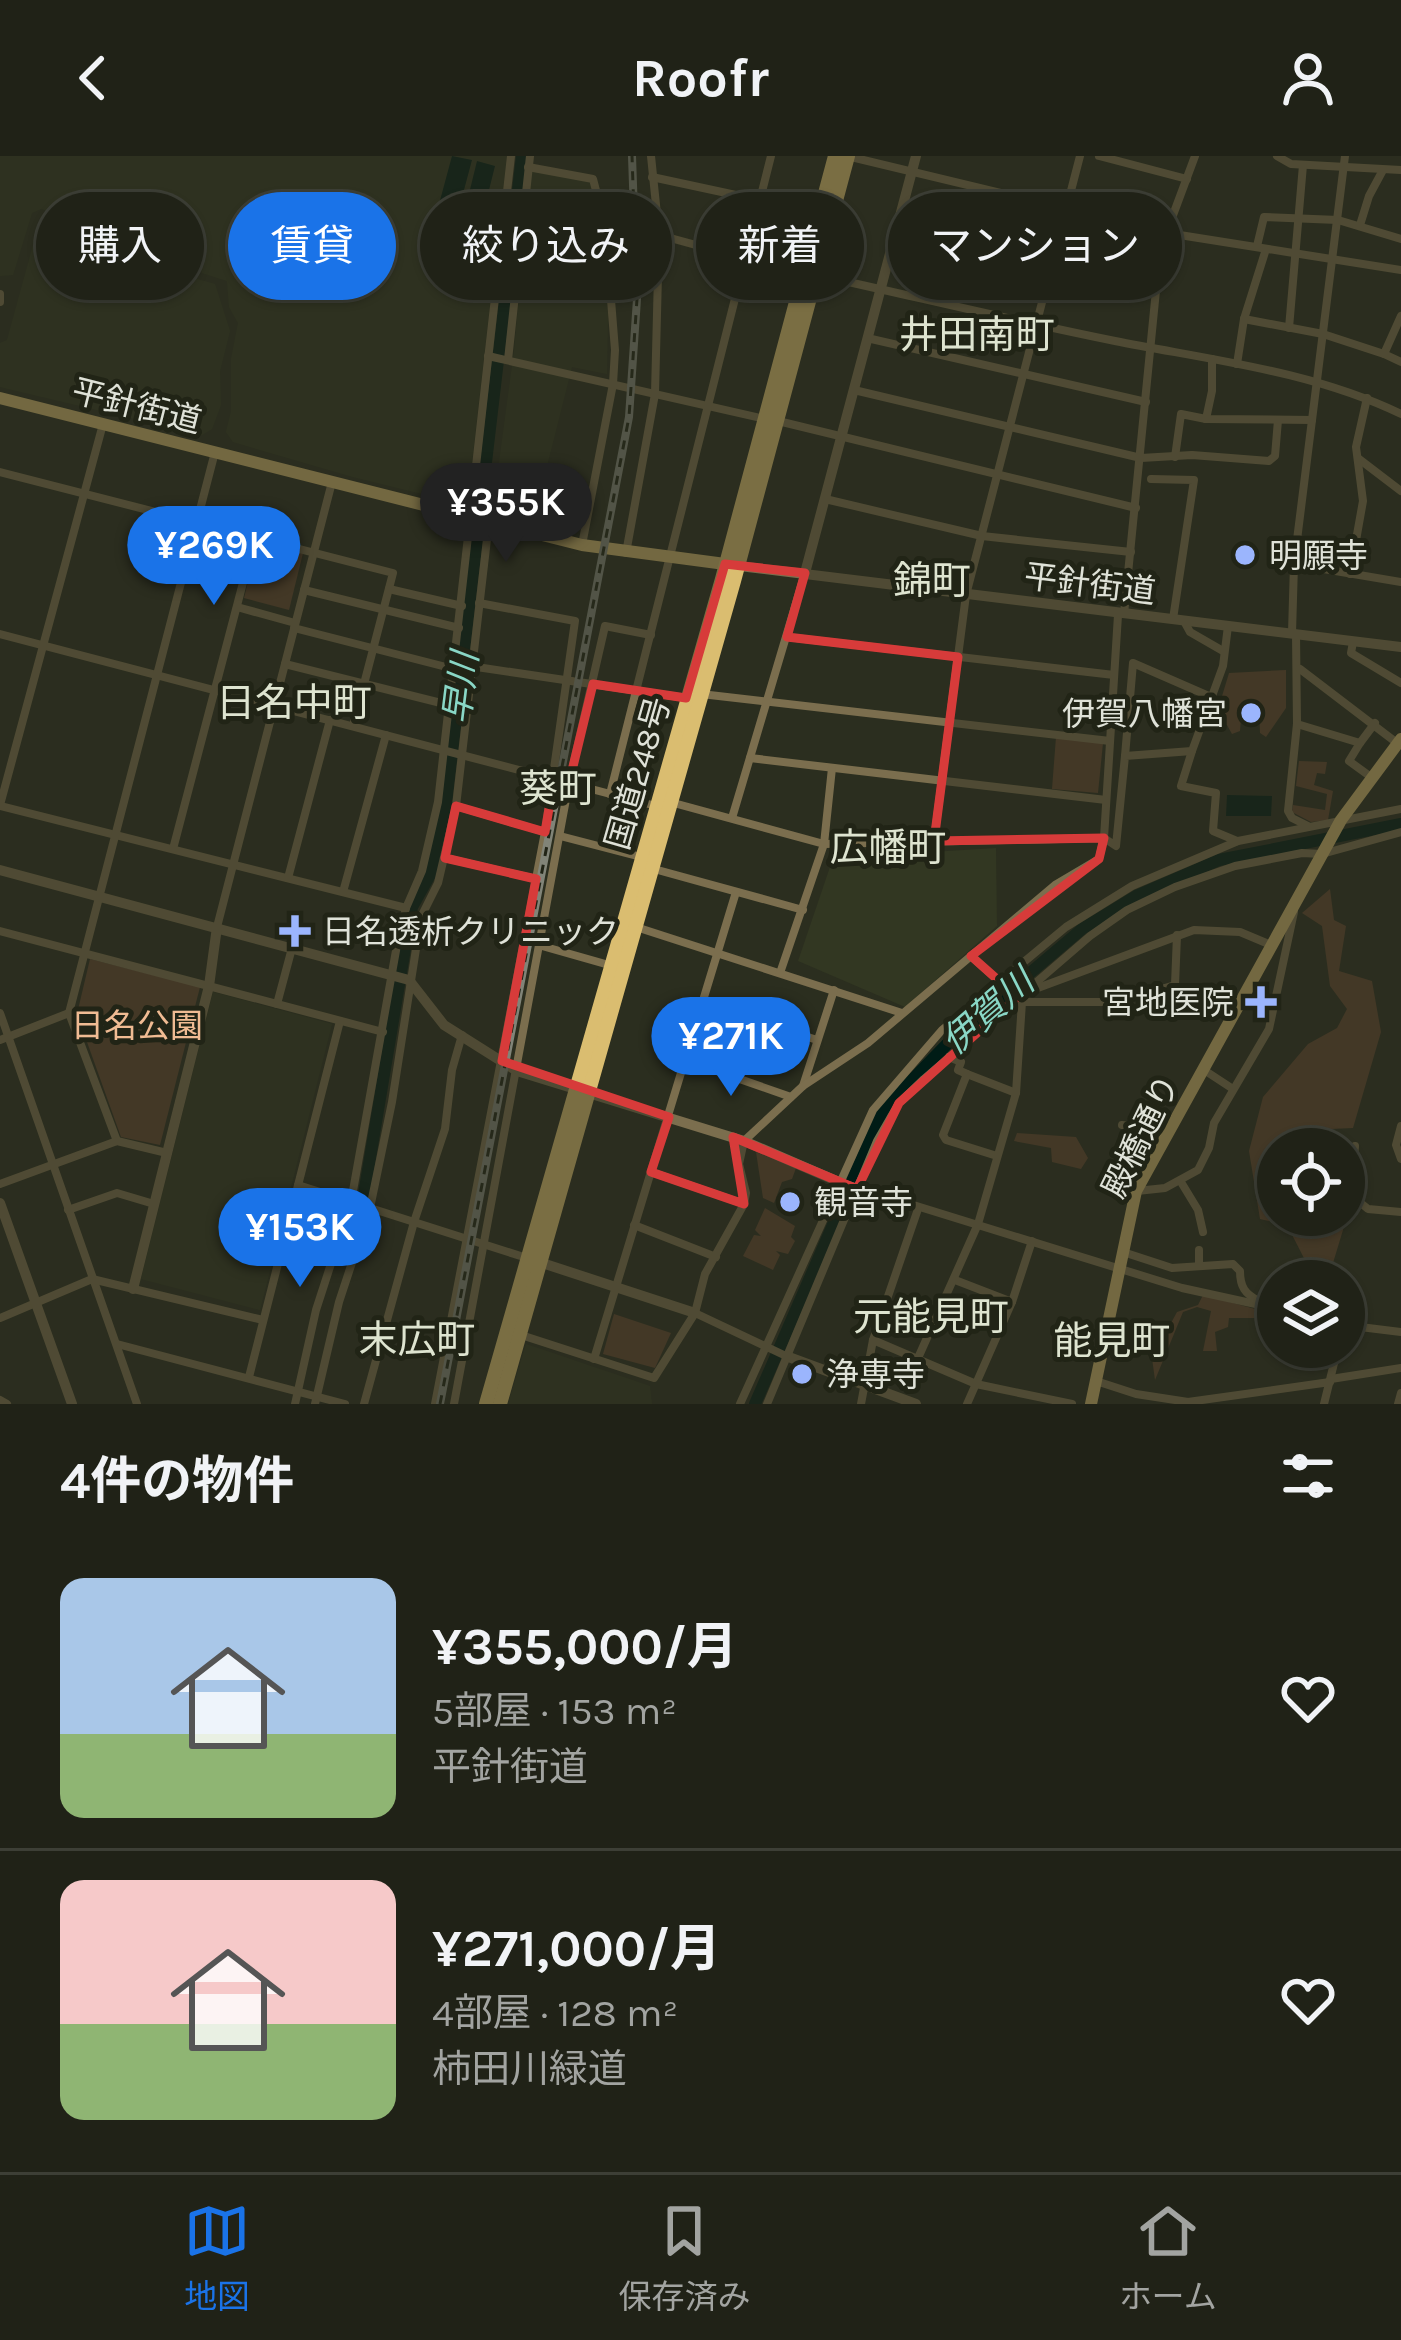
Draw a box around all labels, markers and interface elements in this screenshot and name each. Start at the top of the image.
icon: back [60,45,126,111]
icon: person [1275,45,1341,111]
text: Roofr [632,46,769,110]
chip: 購入 [36,192,204,300]
chip: 賃貸 [228,192,396,300]
chip: 絞り込み [420,192,672,300]
chip: 新着 [696,192,864,300]
chip: マンション [888,192,1182,300]
district label: 井田南町 [899,312,1055,358]
street label: 平針街道 [68,372,205,440]
pin: ¥355K [422,463,590,565]
text: ¥355K [447,479,565,525]
pin: ¥269K [130,506,298,608]
text: ¥269K [154,522,274,568]
place label: 明願寺 [1269,537,1368,575]
marker: 明願寺 [1232,542,1258,568]
street label: 平針街道 [1022,557,1158,611]
district label: 錦町 [893,558,971,604]
water label: 早川 [436,646,487,726]
district label: 日名中町 [216,680,372,726]
street label: 国道248号 [598,693,678,854]
place label: 伊賀八幡宮 [1062,695,1227,733]
marker: 伊賀八幡宮 [1238,700,1264,726]
district label: 葵町 [519,766,597,812]
district label: 広幡町 [829,825,947,871]
place label: 日名透析クリニック [322,913,619,951]
marker: 日名透析クリニック [279,915,311,947]
water label: 伊賀川 [933,958,1045,1063]
place label: 宮地医院 [1102,984,1234,1022]
marker: 宮地医院 [1245,986,1277,1018]
pin: ¥271K [647,997,815,1099]
park label: 日名公園 [71,1007,203,1045]
text: ¥271K [678,1013,784,1059]
street label: 殿橋通り [1095,1069,1187,1204]
map controls [1257,1128,1365,1368]
button: locate [1257,1128,1365,1236]
place label: 観音寺 [814,1184,913,1222]
pin: ¥153K [216,1188,384,1290]
marker: 観音寺 [777,1189,803,1215]
text: ¥153K [245,1204,355,1250]
button: layers [1257,1260,1365,1368]
district label: 元能見町 [853,1294,1009,1340]
district label: 末広町 [358,1317,476,1363]
district label: 能見町 [1053,1318,1171,1364]
place label: 浄専寺 [826,1356,925,1394]
marker: 浄専寺 [789,1361,815,1387]
icon: filters [1275,1443,1341,1509]
text: 4件の物件 [60,1451,294,1511]
text: ¥355,000/月 [432,1617,738,1677]
icon: home [156,1626,300,1770]
icon: heart [1275,1665,1341,1731]
text: 5部屋 · 153 m² [432,1688,677,1734]
text: 平針街道 [432,1744,588,1790]
text: ¥271,000/月 [432,1919,721,1979]
icon: home [156,1928,300,2072]
icon: heart [1275,1967,1341,2033]
text: 4部屋 · 128 m² [432,1990,678,2036]
text: 柿田川緑道 [432,2046,627,2092]
tab: 地図 [184,2198,250,2318]
tab: 保存済み [618,2198,750,2318]
tab: ホーム [1119,2198,1217,2318]

